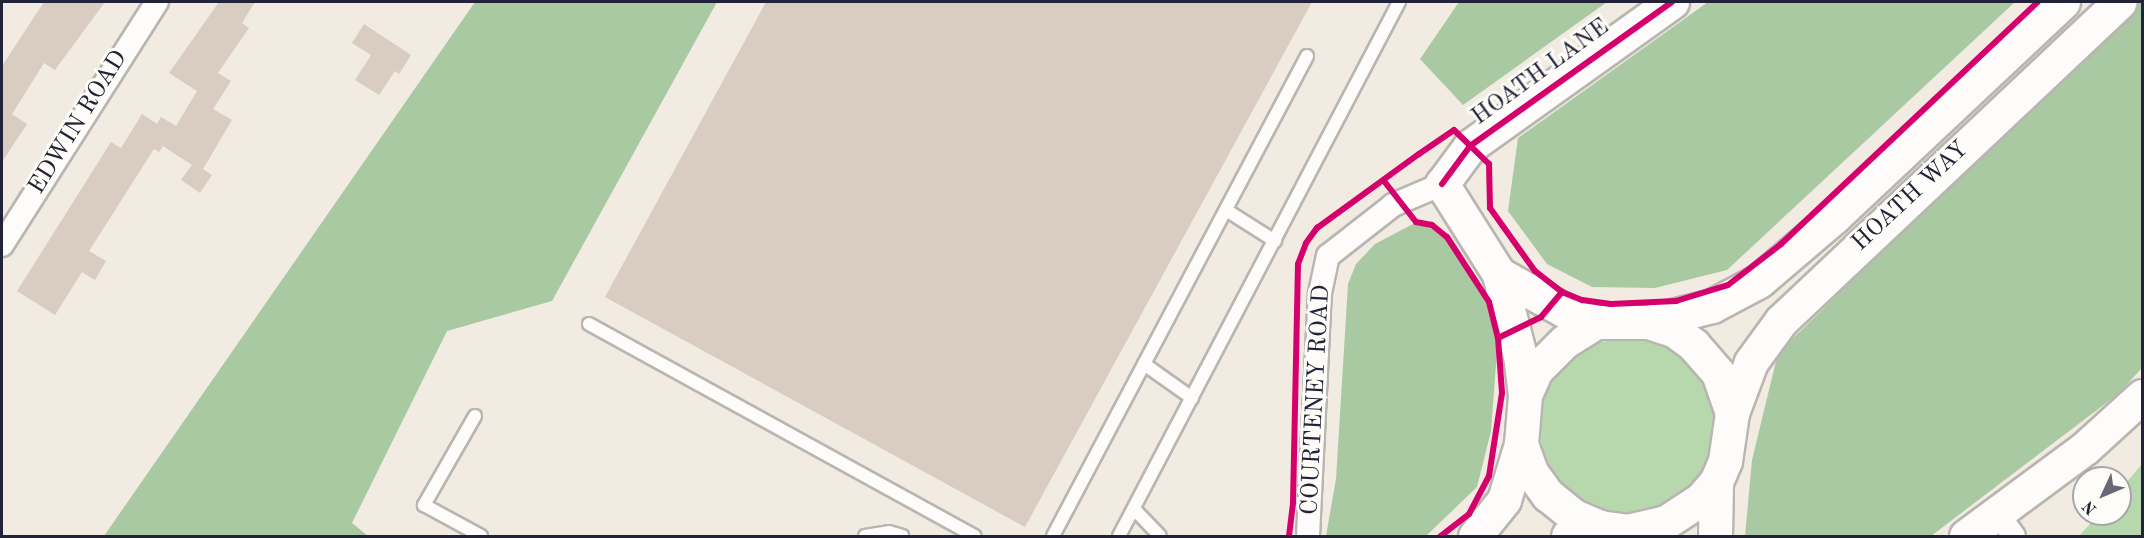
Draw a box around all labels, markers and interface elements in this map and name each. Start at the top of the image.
street label: HOATH LANE [1467,14,1615,132]
street label: EDWIN ROAD [23,46,135,200]
street label: HOATH WAY [1847,136,1975,258]
street label: COURTENEY ROAD [1297,284,1337,516]
north arrow [2072,466,2132,526]
text: N [2080,497,2101,517]

